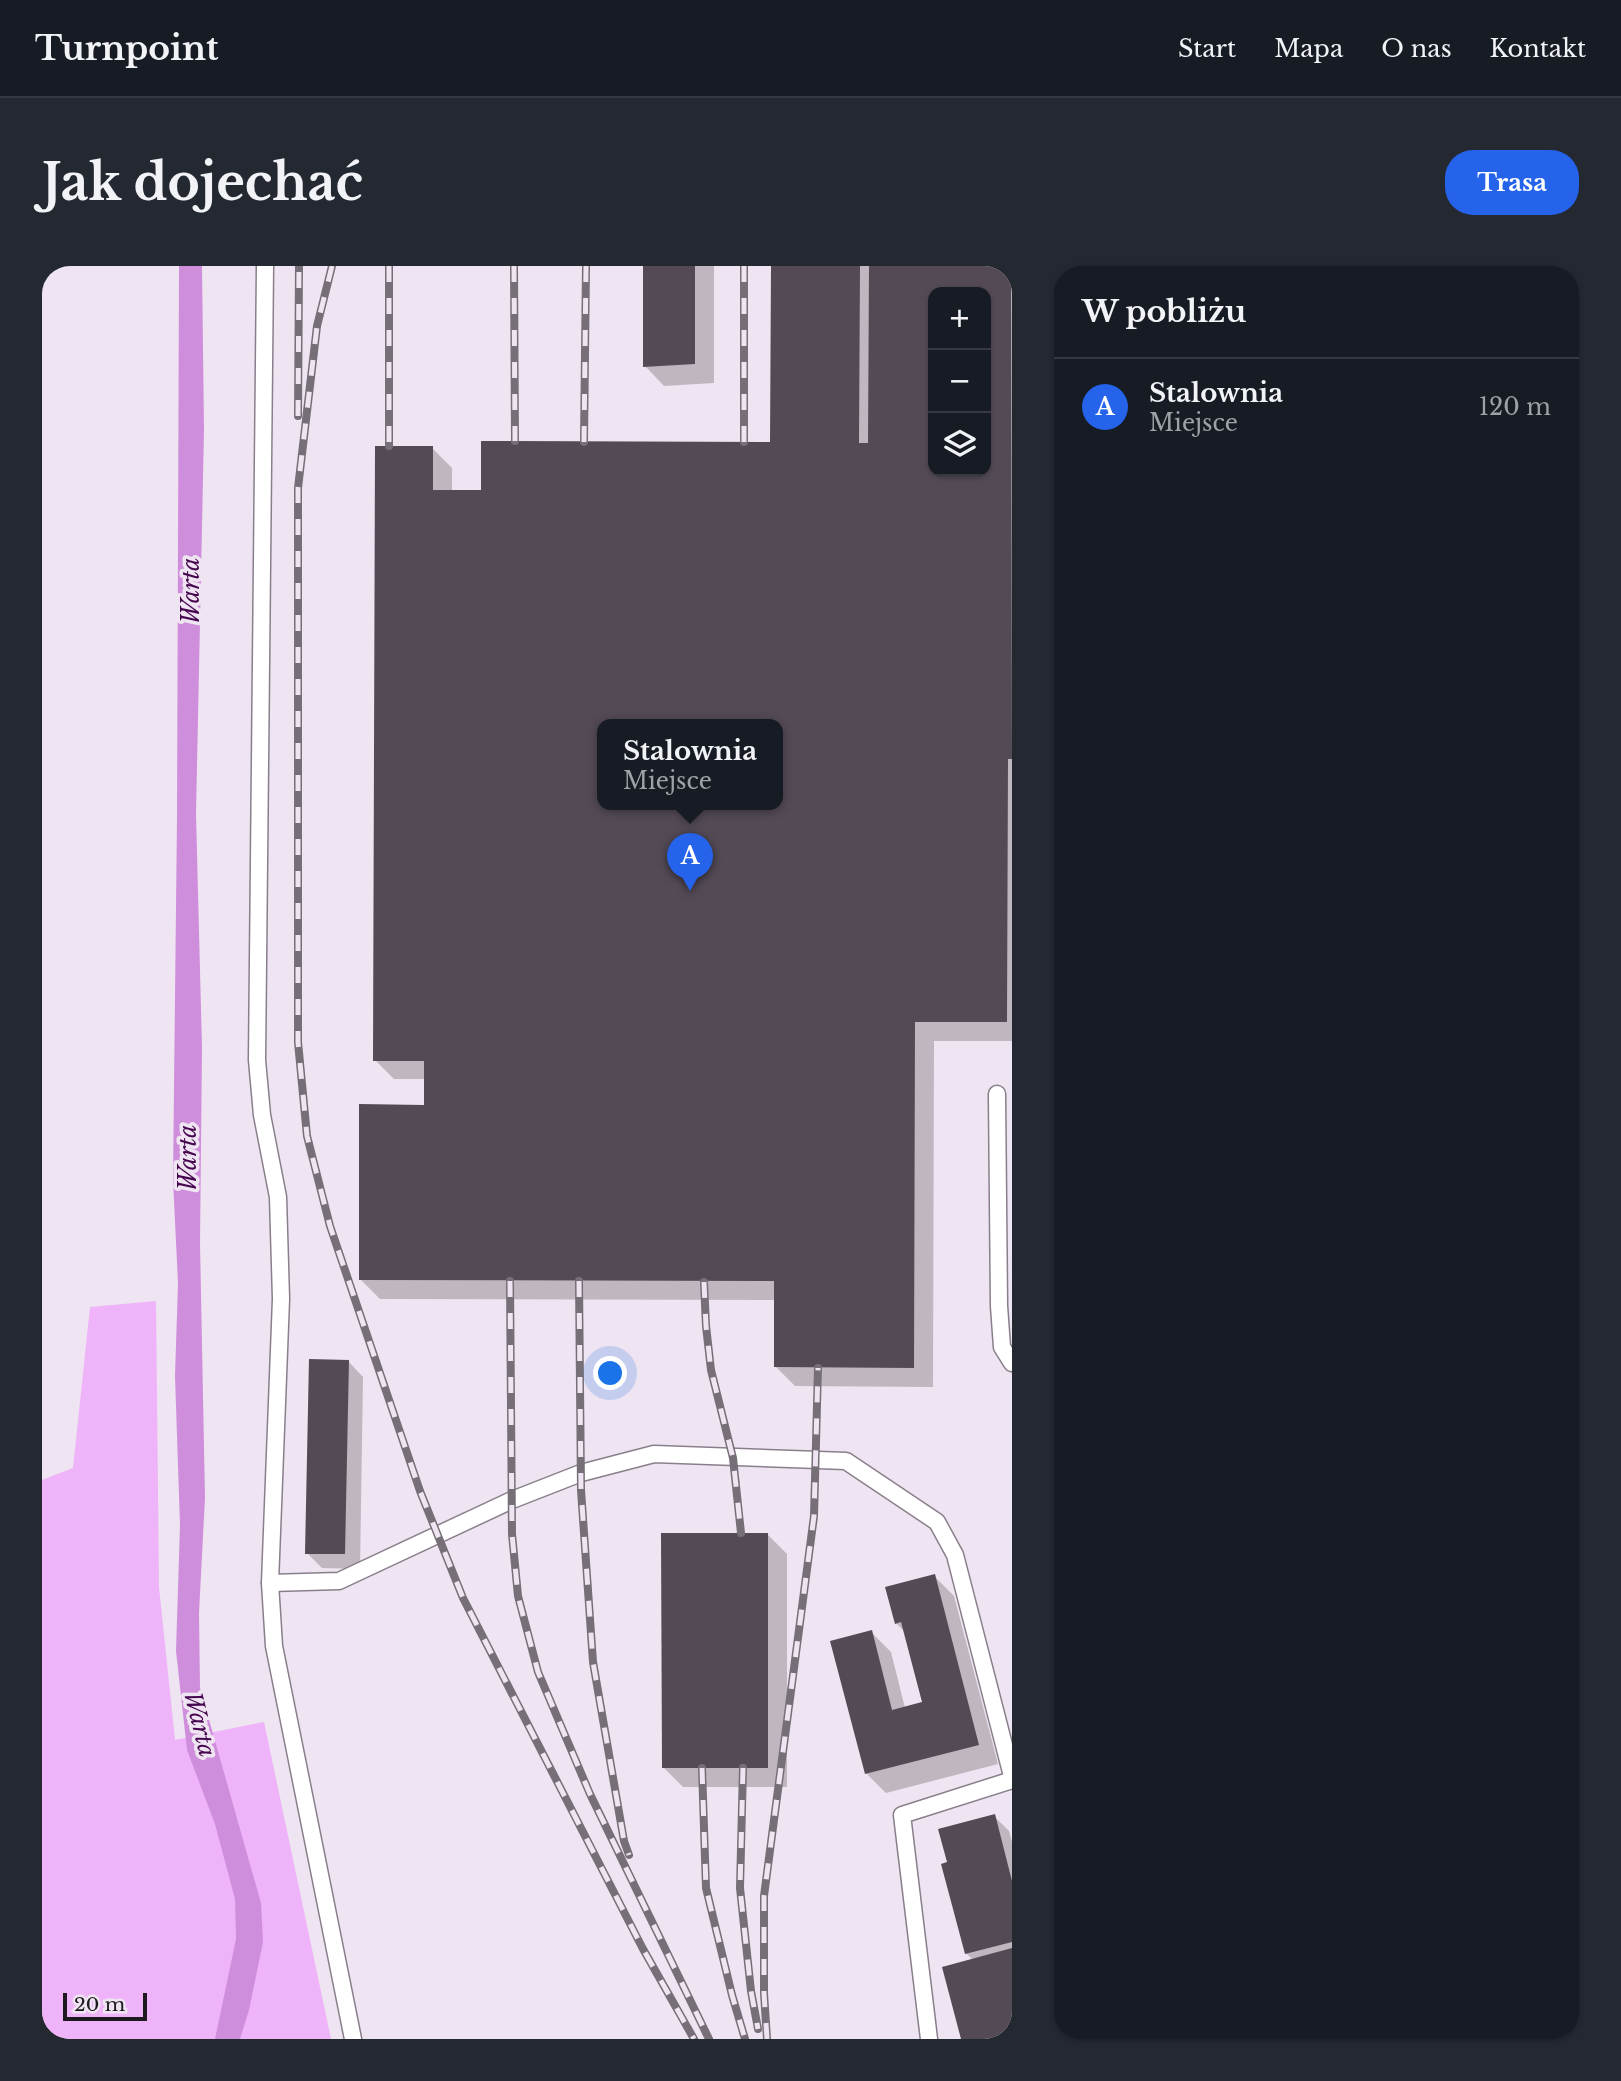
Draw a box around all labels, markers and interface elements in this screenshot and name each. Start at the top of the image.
text: Turnpoint [35,28,219,69]
text: Start [1178,34,1236,63]
text: Mapa [1274,34,1343,63]
text: O nas [1381,34,1452,63]
text: Kontakt [1490,34,1586,63]
button: Trasa [1445,150,1579,215]
text: Jak dojechać [42,152,363,213]
map controls [928,287,991,476]
button: + [928,287,991,350]
text: W pobliżu [1082,293,1246,330]
button: − [928,350,991,413]
text: Stalownia [1149,377,1283,409]
text: A [1096,393,1114,421]
text: 120 m [1479,393,1551,421]
text: Miejsce [1149,409,1238,437]
button: layers [928,413,991,476]
water label: Warta [177,558,205,624]
popup [597,719,783,810]
text: Stalownia [623,735,757,767]
text: Miejsce [623,767,712,795]
pin: A [667,833,713,891]
water label: Warta [174,1125,202,1191]
your location [593,1356,627,1390]
water label: Warta [178,1688,222,1760]
scale bar [63,1990,147,2022]
text: 20 m [74,1993,125,2016]

